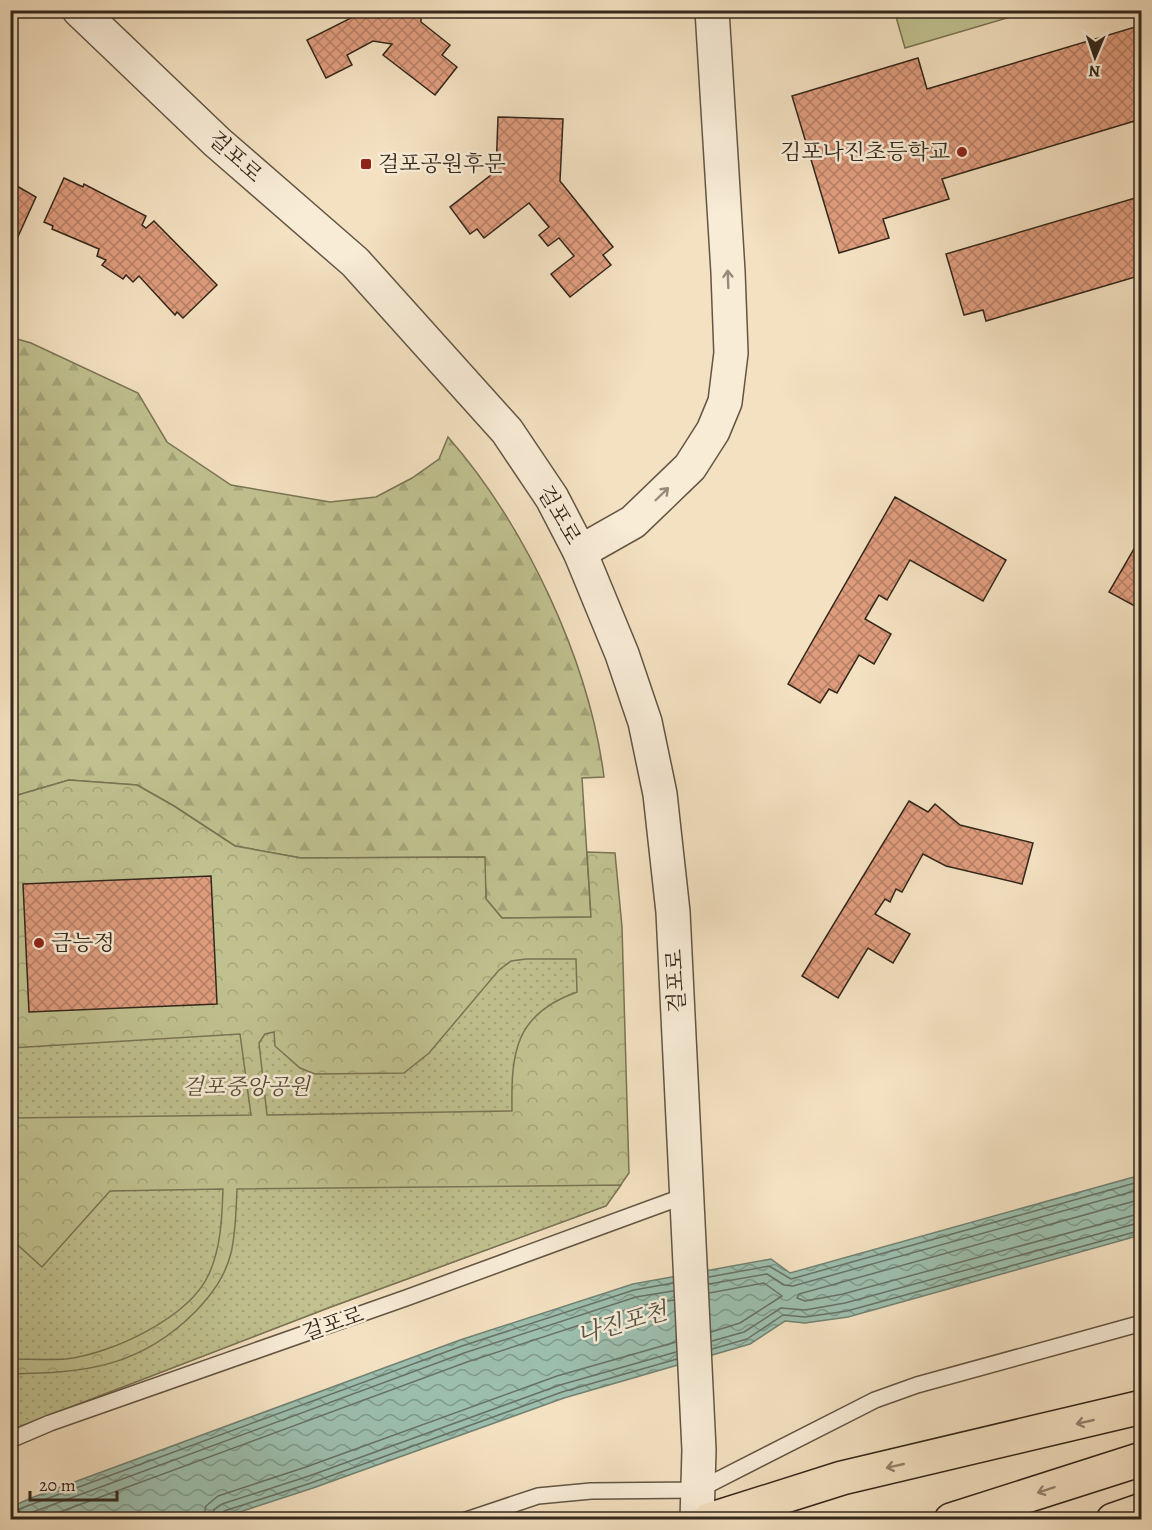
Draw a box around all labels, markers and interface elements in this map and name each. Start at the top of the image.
north arrow [1065,27,1125,87]
text: N [1088,60,1101,82]
street label: 걸포로 [201,125,269,189]
place label: 김포나진초등학교 [780,137,950,167]
marker: 김포나진초등학교 [955,145,969,159]
place label: 걸포공원후문 [378,149,506,179]
marker: 걸포공원후문 [359,157,373,171]
one-way arrow [723,269,734,289]
street label: 걸포로 [530,480,588,550]
one-way arrow [654,487,669,501]
place label: 금능정 [51,928,115,958]
marker: 금능정 [32,936,46,950]
street label: 걸포로 [659,948,693,1014]
park label: 걸포중앙공원 [182,1072,312,1102]
water label: 나진포천 [573,1294,673,1351]
street label: 걸포로 [298,1299,368,1349]
one-way arrow [1076,1416,1095,1428]
one-way arrow [886,1460,905,1472]
scale bar [30,1464,117,1502]
text: 20 m [39,1473,76,1497]
one-way arrow [1037,1485,1056,1496]

